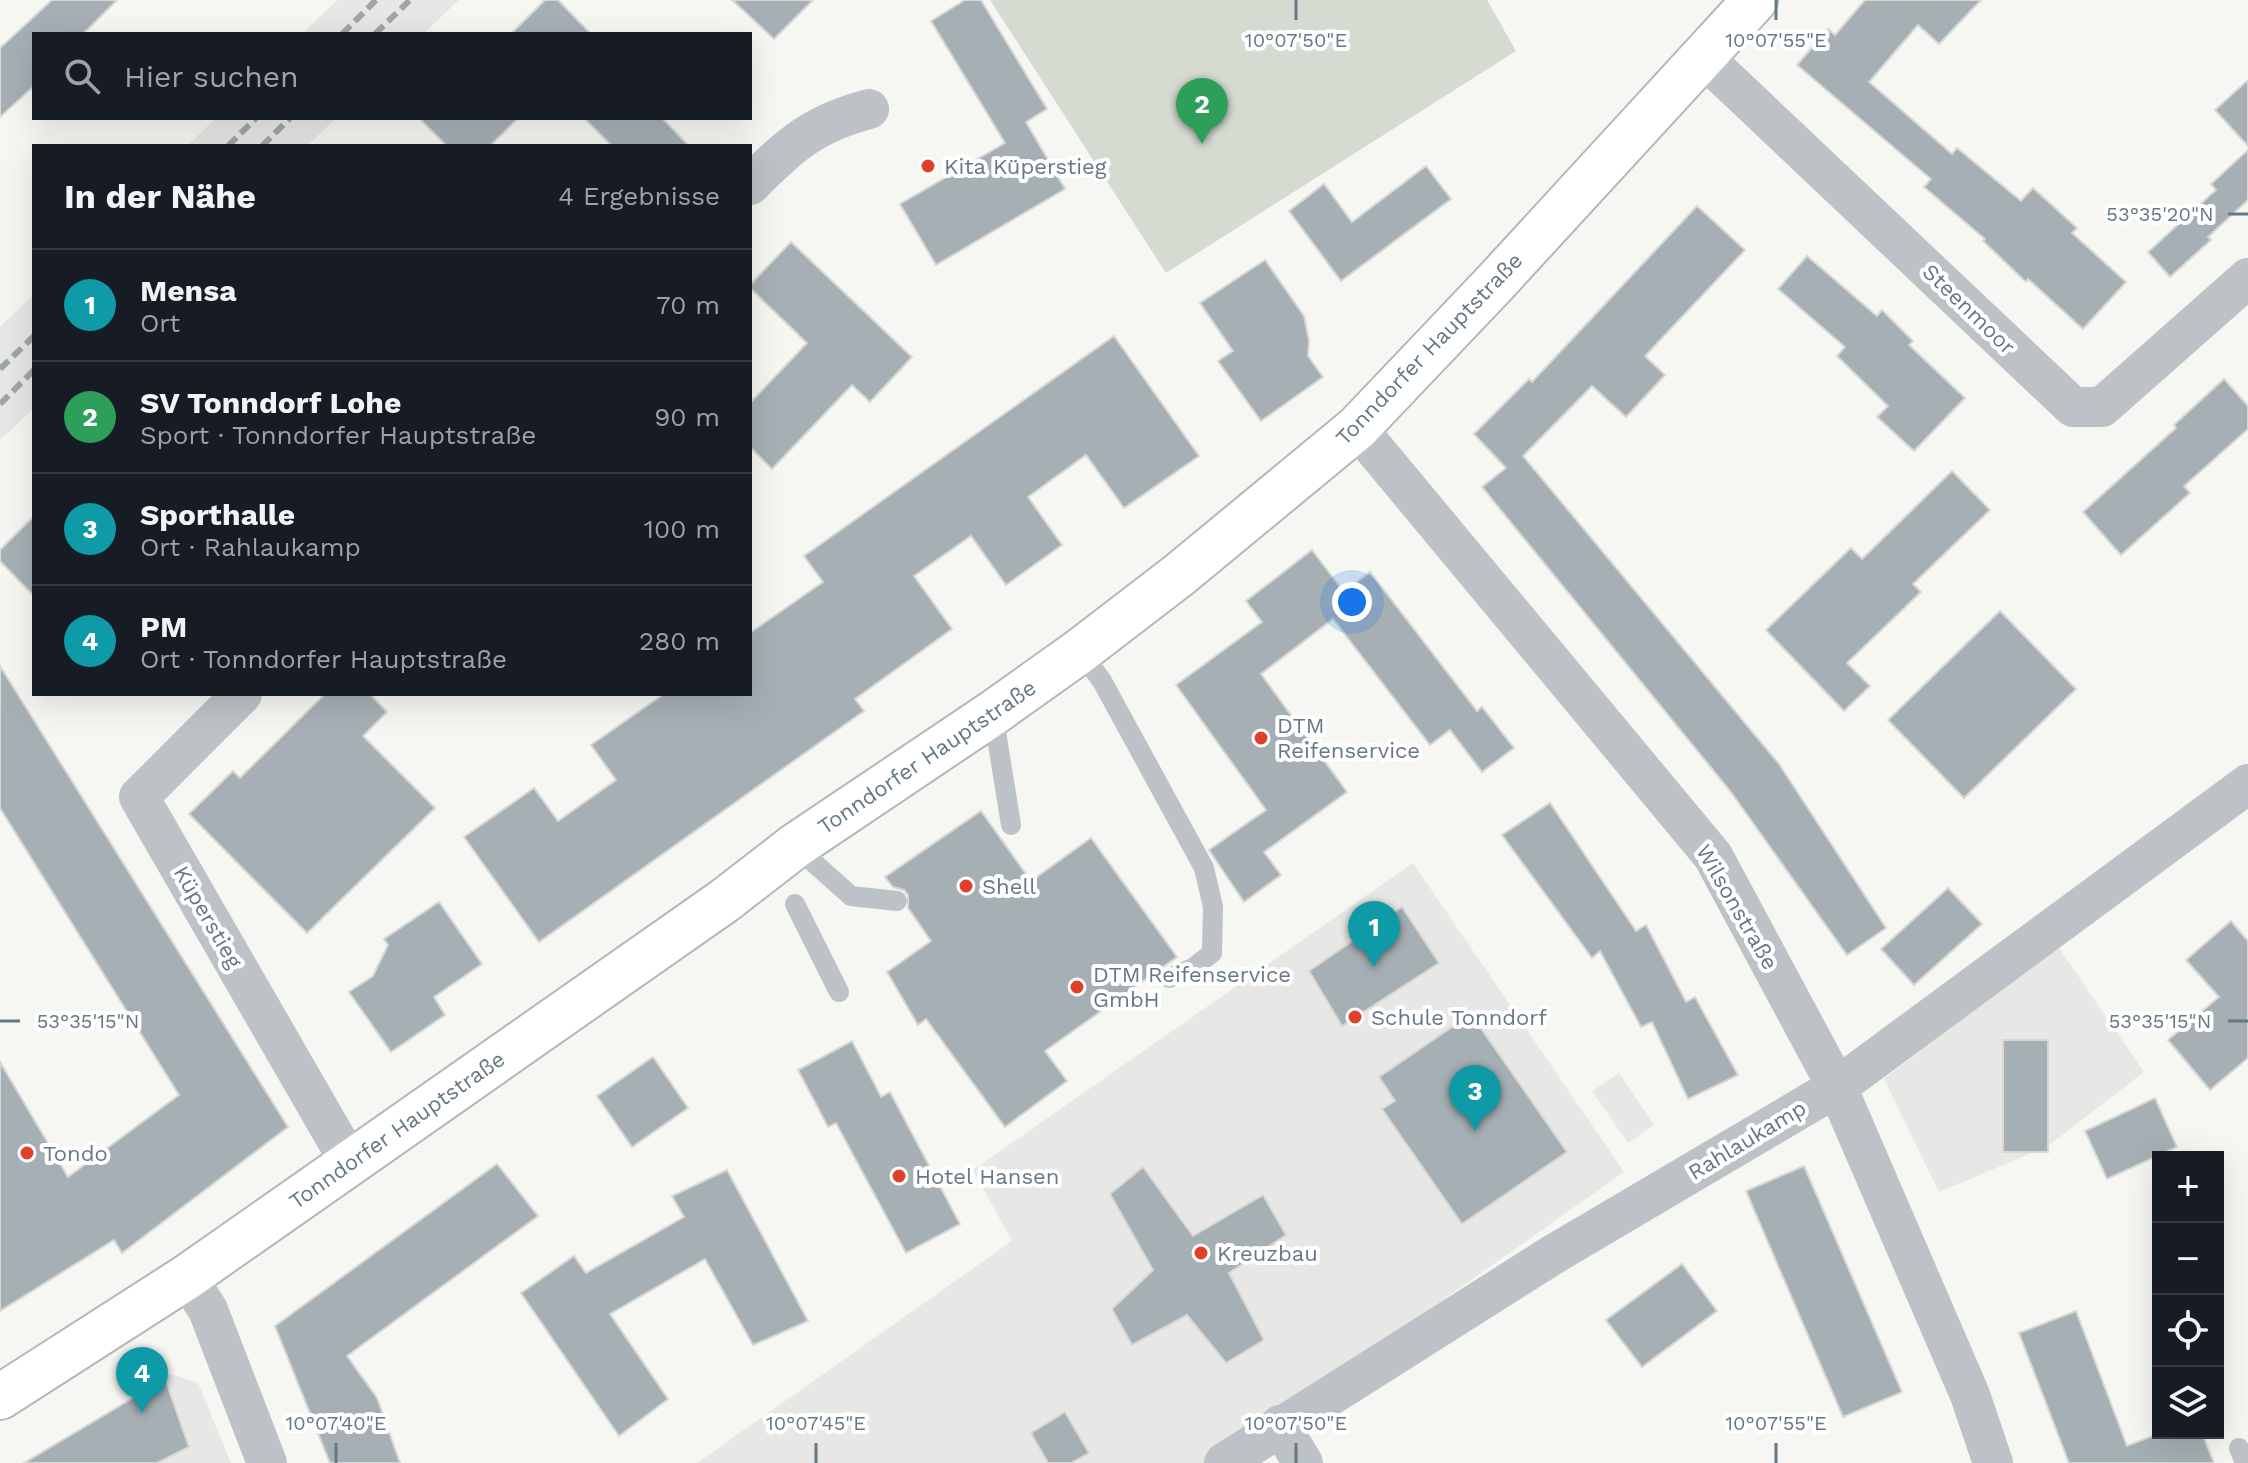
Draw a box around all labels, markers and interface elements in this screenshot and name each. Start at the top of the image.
text: 10°07'50"E [1245,28,1347,52]
text: 10°07'55"E [1725,28,1827,52]
search box [32,32,752,120]
icon: search [60,54,104,98]
text: Hier suchen [124,59,299,94]
pin: 2 [1176,78,1228,144]
place label: Kita Küperstieg [944,154,1107,179]
marker: Kita Küperstieg [919,157,937,175]
text: In der Nähe [64,176,256,216]
text: 4 Ergebnisse [558,181,720,211]
text: 53°35'20"N [2106,202,2214,226]
street label: Tonndorfer Hauptstraße [1331,248,1527,450]
street label: Steenmoor [1918,259,2020,359]
text: Mensa [140,273,237,308]
text: 1 [84,290,96,320]
text: 70 m [656,290,720,320]
text: Ort [140,308,180,338]
text: SV Tonndorf Lohe [140,385,401,420]
text: 2 [82,402,98,432]
text: 90 m [654,402,720,432]
text: Sport · Tonndorfer Hauptstraße [140,420,536,450]
text: Sporthalle [140,497,295,532]
text: 3 [82,514,98,544]
text: 100 m [644,514,720,544]
text: Ort · Rahlaukamp [140,532,361,562]
your location [1332,582,1372,622]
text: PM [140,609,187,644]
text: 4 [82,626,98,656]
text: 280 m [639,626,720,656]
text: Ort · Tonndorfer Hauptstraße [140,644,507,674]
street label: Tonndorfer Hauptstraße [813,675,1041,839]
place label: DTM Reifenservice [1277,713,1420,763]
marker: DTM Reifenservice [1252,729,1270,747]
street label: Wilsonstraße [1691,840,1783,974]
street label: Küperstieg [169,862,247,973]
place label: Shell [982,874,1036,899]
marker: Shell [957,877,975,895]
pin: 1 [1348,901,1400,967]
place label: DTM Reifenservice GmbH [1093,962,1291,1012]
marker: DTM Reifenservice GmbH [1068,978,1086,996]
place label: Schule Tonndorf [1371,1005,1547,1030]
marker: Schule Tonndorf [1346,1008,1364,1026]
text: 53°35'15"N [37,1009,139,1033]
text: 53°35'15"N [2109,1009,2211,1033]
street label: Tonndorfer Hauptstraße [284,1046,510,1214]
pin: 3 [1449,1065,1501,1131]
street label: Rahlaukamp [1684,1095,1810,1185]
place label: Tondo [43,1141,108,1166]
marker: Tondo [18,1144,36,1162]
map controls [2152,1151,2224,1439]
button: + [2152,1151,2224,1223]
place label: Hotel Hansen [915,1164,1059,1189]
marker: Hotel Hansen [890,1167,908,1185]
button: − [2152,1223,2224,1295]
place label: Kreuzbau [1217,1241,1318,1266]
marker: Kreuzbau [1192,1244,1210,1262]
button: locate [2152,1295,2224,1367]
pin: 4 [116,1347,168,1413]
button: layers [2152,1367,2224,1439]
text: 10°07'40"E [285,1411,387,1435]
text: 10°07'45"E [766,1411,866,1435]
text: 10°07'50"E [1245,1411,1347,1435]
text: 10°07'55"E [1725,1411,1827,1435]

